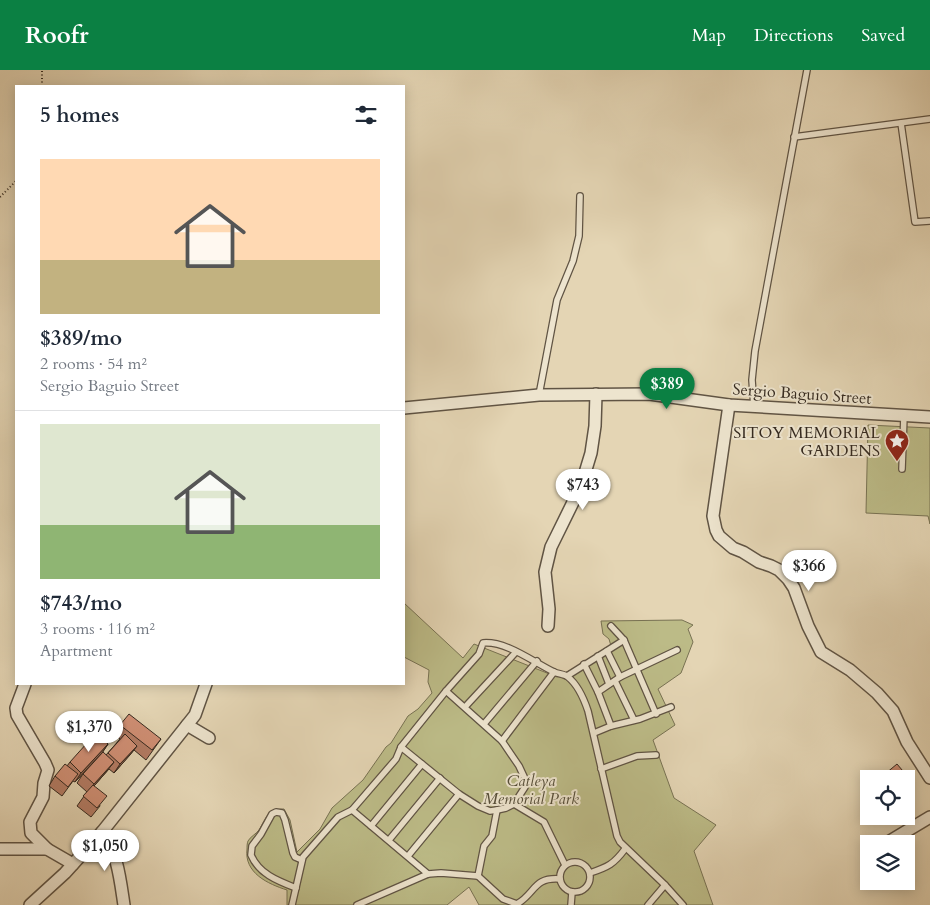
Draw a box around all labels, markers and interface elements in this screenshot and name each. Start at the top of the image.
text: Roofr [25,19,89,52]
text: Map [692,23,726,48]
text: Directions [754,23,833,48]
text: Saved [861,23,905,48]
text: 5 homes [40,101,119,130]
icon: filters [352,101,380,129]
icon: home [165,191,255,281]
text: $389/mo [40,324,122,353]
text: 2 rooms · 54 m² [40,353,147,375]
pin: $389 [637,368,697,410]
text: $389 [651,373,683,395]
text: Sergio Baguio Street [40,375,179,397]
street label: Sergio Baguio Street [732,378,872,410]
place label: SITOY MEMORIAL GARDENS [733,422,880,462]
place icon: SITOY MEMORIAL GARDENS [884,428,910,462]
icon: home [165,457,255,547]
pin: $743 [553,468,613,511]
text: $743 [567,474,599,496]
pin: $366 [779,550,839,592]
text: $366 [793,555,825,577]
text: $743/mo [40,589,122,618]
text: 3 rooms · 116 m² [40,618,155,640]
text: Apartment [40,640,113,662]
pin: $1,370 [48,710,130,753]
text: $1,370 [66,716,112,738]
park label: Catleya Memorial Park [483,770,579,810]
map controls [860,770,915,890]
button: locate [860,770,915,825]
pin: $1,050 [64,830,146,872]
text: $1,050 [82,835,128,857]
button: layers [860,835,915,890]

